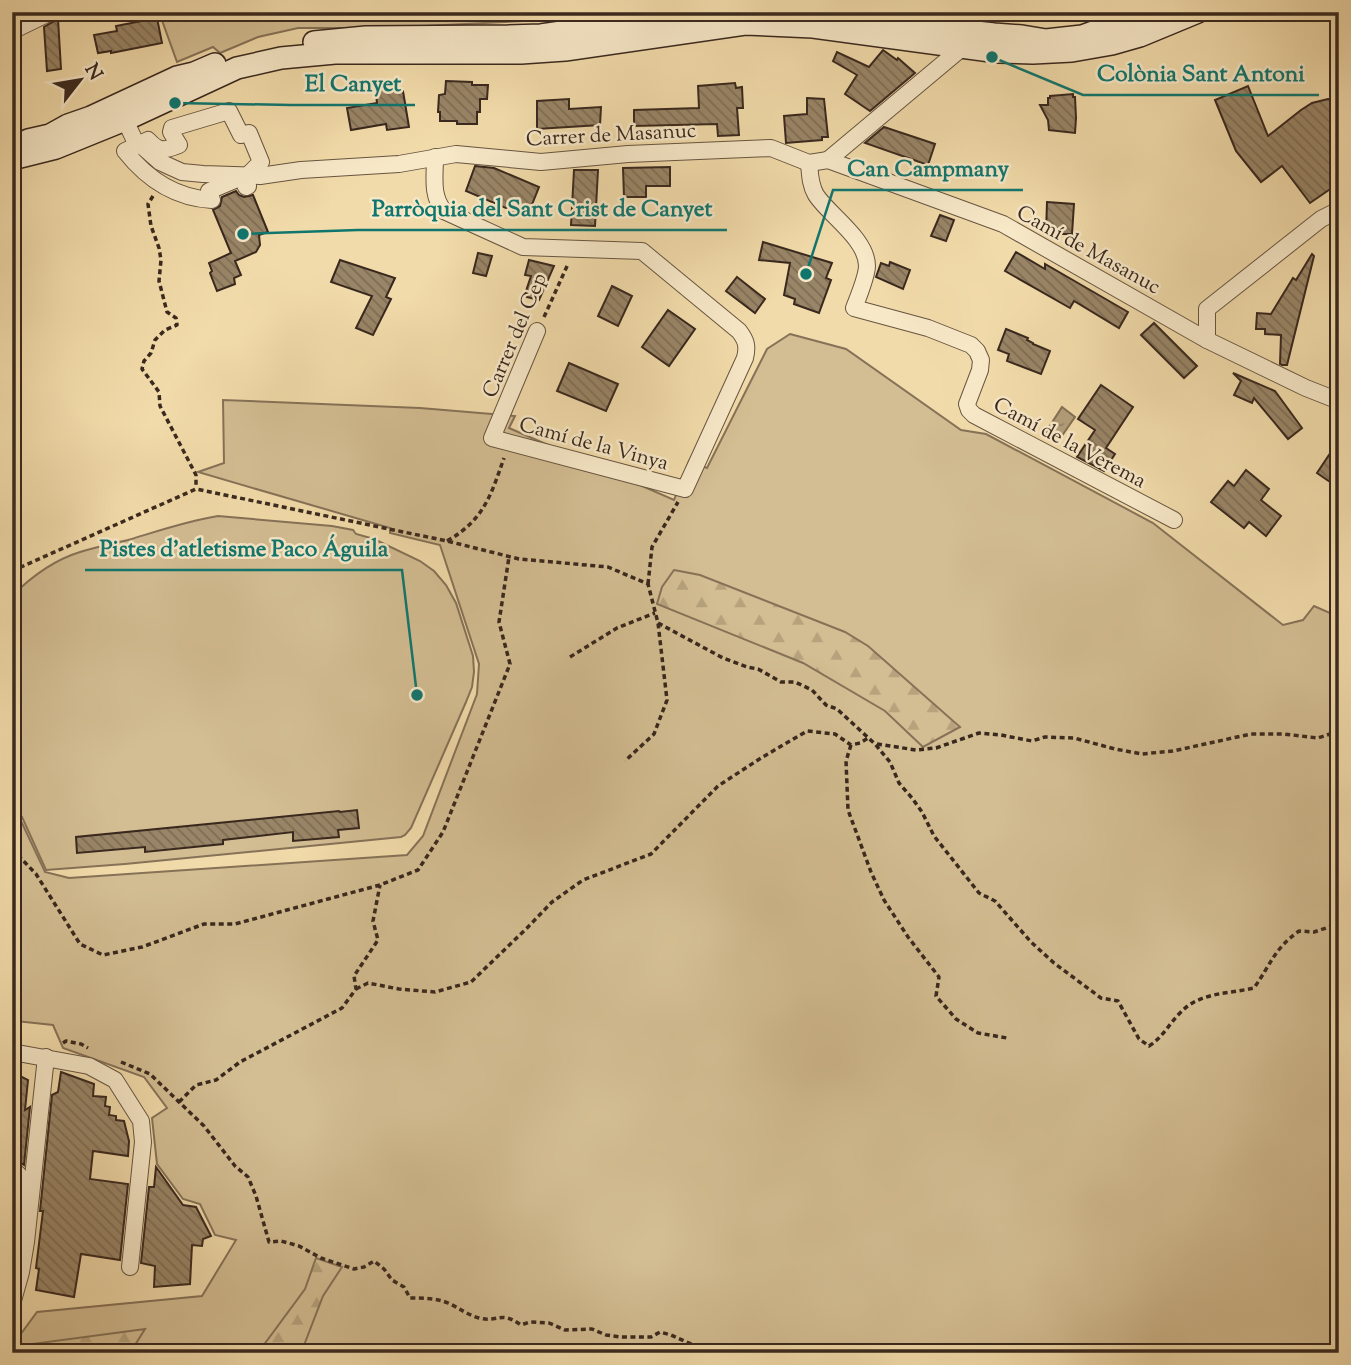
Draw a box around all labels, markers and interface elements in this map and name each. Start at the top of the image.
north arrow [46,46,116,116]
callout: Colònia Sant Antoni [1083,51,1319,95]
text: N [77,59,108,86]
text: Colònia Sant Antoni [1097,59,1305,92]
callout: El Canyet [291,61,415,105]
text: El Canyet [305,69,401,102]
street label: Carrer de Masanuc [525,117,697,155]
callout: Can Campmany [833,146,1023,190]
text: Can Campmany [847,154,1009,187]
callout: Parròquia del Sant Crist de Canyet [358,186,727,230]
text: Parròquia del Sant Crist de Canyet [372,194,712,227]
street label: Camí de Masanuc [1010,199,1166,303]
street label: Carrer del Cep [476,269,556,403]
street label: Camí de la Verema [987,391,1151,497]
street label: Camí de la Vinya [515,411,672,479]
callout: Pistes d'atletisme Paco Águila [85,526,402,570]
text: Pistes d'atletisme Paco Águila [100,534,389,567]

